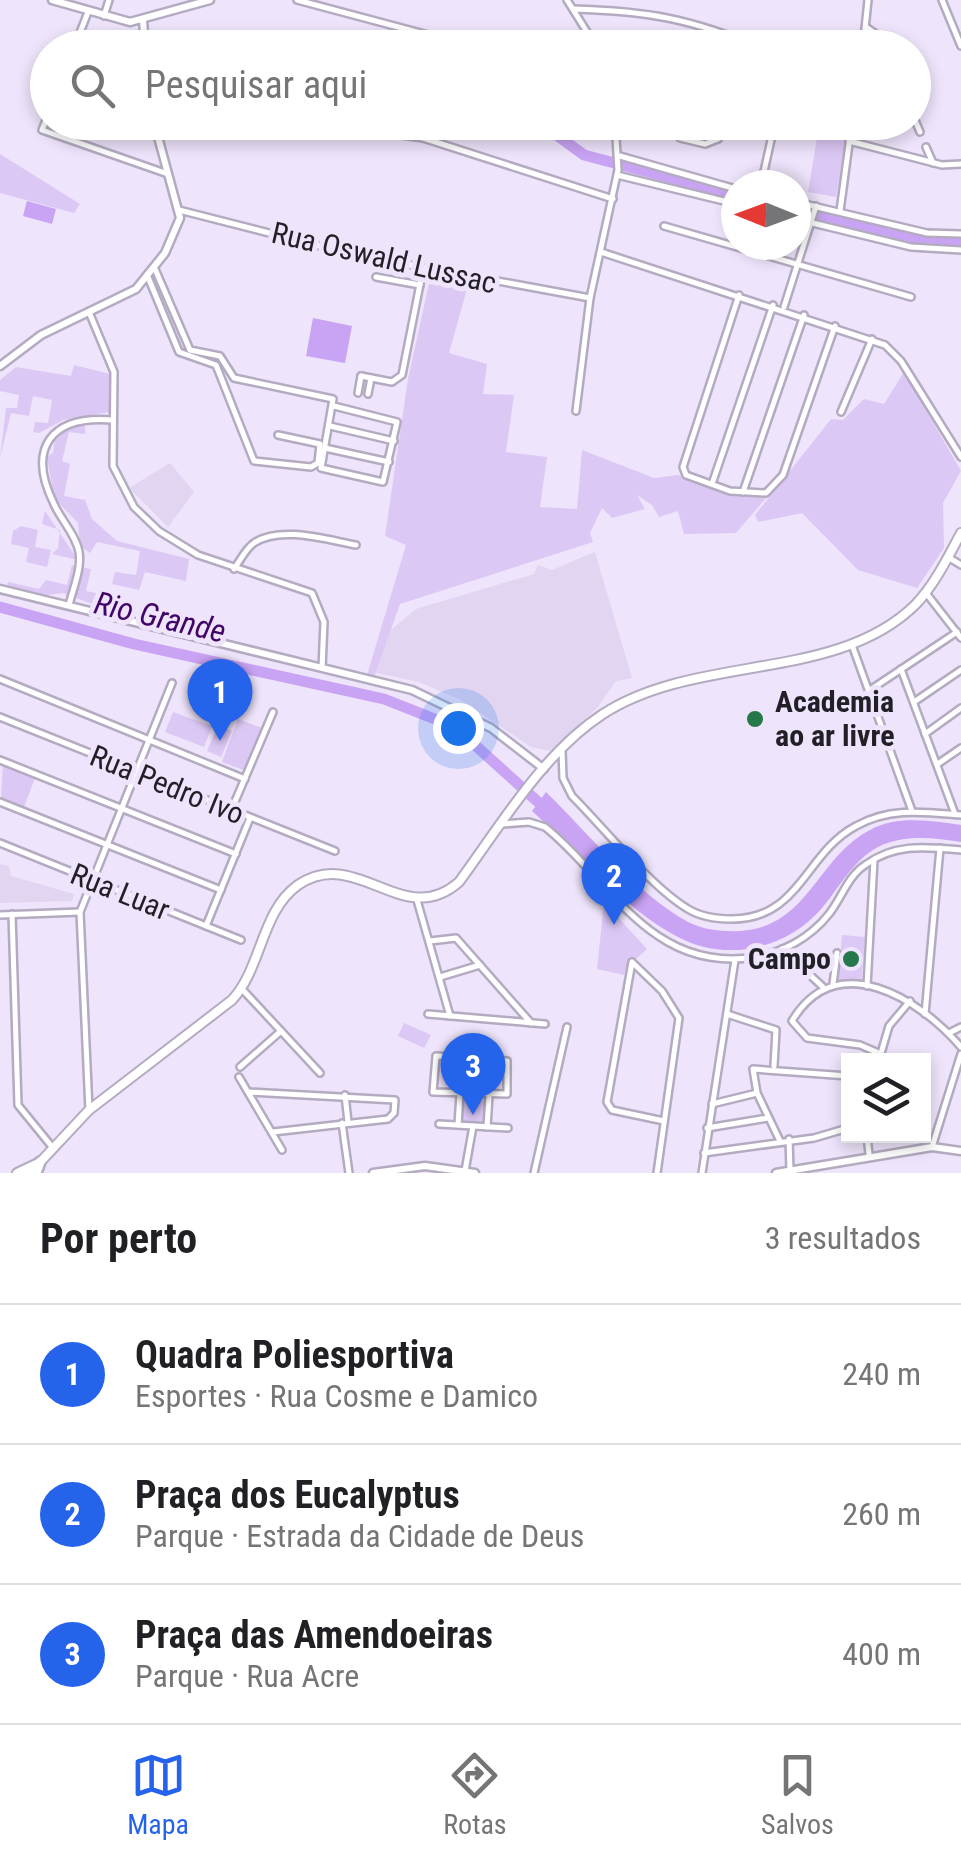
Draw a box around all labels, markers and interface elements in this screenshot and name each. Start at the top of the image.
search box [30,30,931,140]
icon: search [65,58,120,113]
text: Pesquisar aqui [145,63,367,107]
north arrow [721,170,811,260]
street label: Rua Oswald Lussac [268,215,500,300]
water label: Rio Grande [91,583,229,651]
pin: 1 [188,658,252,741]
place label: Academia ao ar livre [775,684,895,753]
your location [433,703,484,754]
marker: Academia ao ar livre [744,708,766,730]
street label: Rua Pedro Ivo [85,738,249,831]
pin: 2 [582,842,646,925]
street label: Rua Luar [66,856,175,927]
place label: Campo [748,941,831,976]
marker: Campo [840,948,862,970]
pin: 3 [440,1032,506,1115]
map controls [841,1053,931,1143]
button: layers [841,1053,931,1143]
text: Por perto [40,1214,197,1263]
text: 3 resultados [765,1219,921,1257]
text: Quadra Poliesportiva [135,1333,454,1377]
text: 1 [64,1355,81,1393]
text: 240 m [842,1355,921,1393]
text: Esportes · Rua Cosme e Damico [135,1377,538,1415]
text: Praça dos Eucalyptus [135,1473,460,1517]
text: 2 [64,1495,81,1533]
text: 260 m [842,1495,921,1533]
text: Parque · Estrada da Cidade de Deus [135,1517,584,1555]
text: Praça das Amendoeiras [135,1613,493,1657]
text: 3 [64,1635,81,1673]
text: 400 m [842,1635,921,1673]
text: Parque · Rua Acre [135,1657,359,1695]
tab: Mapa [127,1748,189,1841]
tab: Rotas [443,1748,507,1841]
tab: Salvos [761,1748,834,1841]

